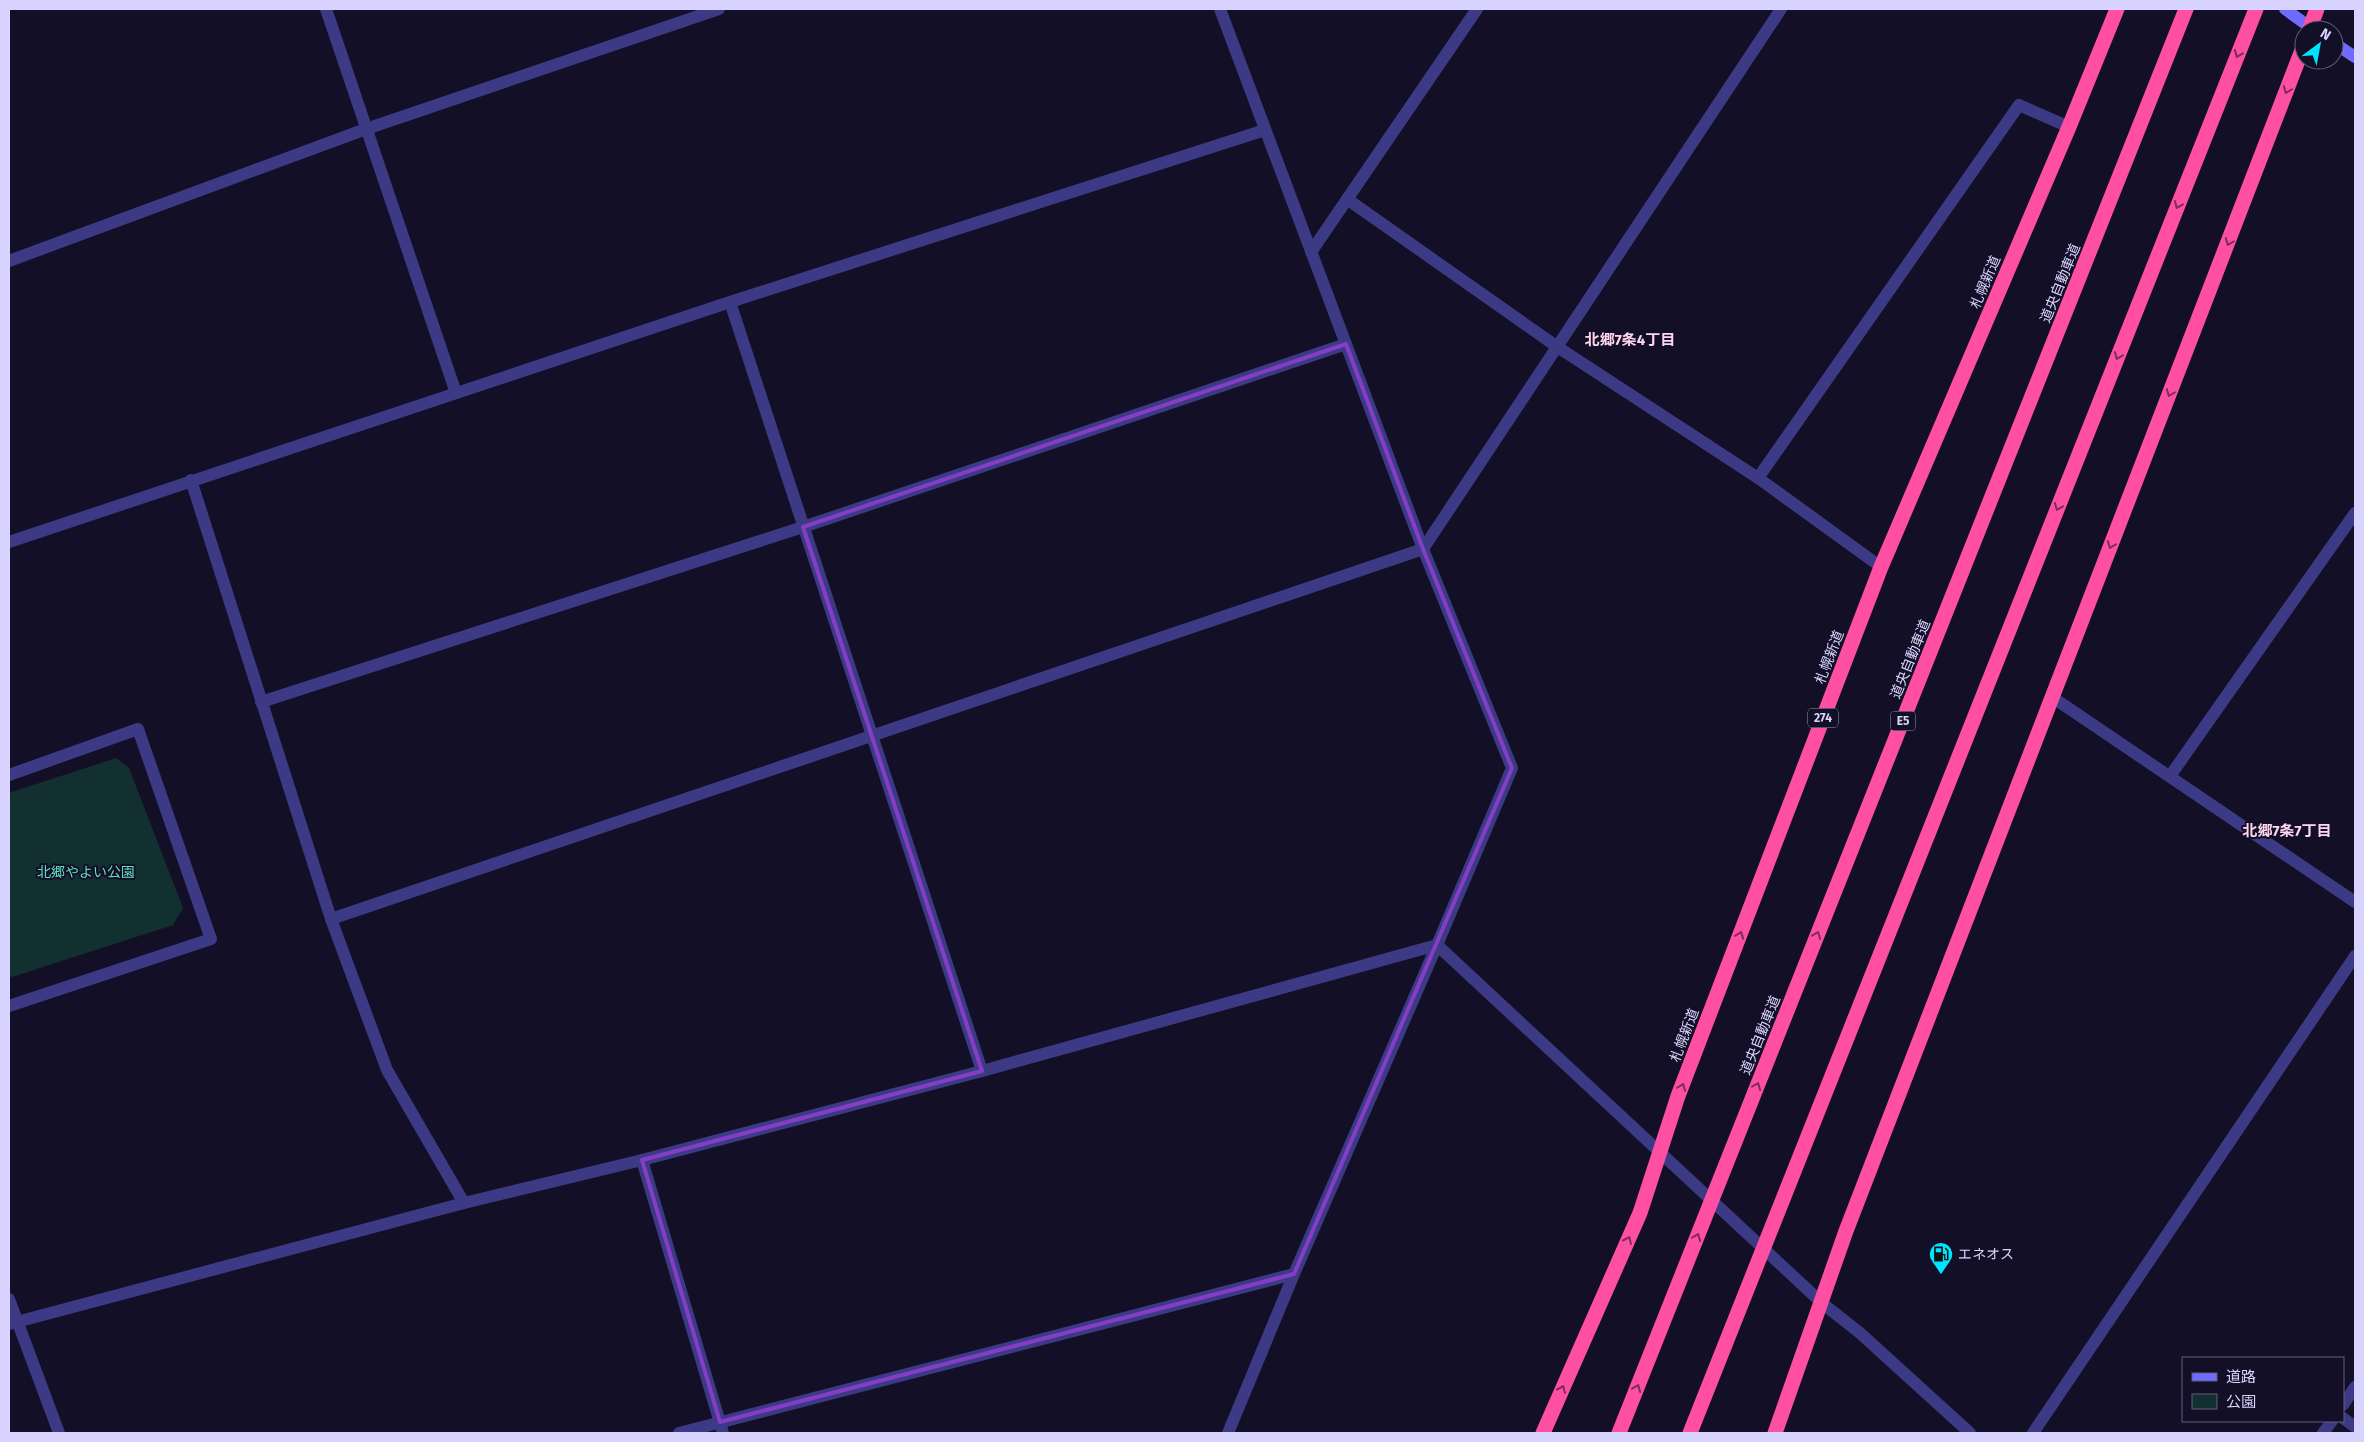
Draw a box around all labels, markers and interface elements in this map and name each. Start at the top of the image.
north arrow [2294,20,2344,70]
text: N [2317,25,2334,44]
one-way arrow [2234,49,2244,58]
one-way arrow [2283,86,2293,94]
one-way arrow [2174,200,2184,209]
one-way arrow [2224,237,2235,246]
street label: 道央自動車道 [2037,241,2084,325]
street label: 札幌新道 [1967,253,2004,311]
district label: 北郷7条4丁目 [1585,331,1675,349]
one-way arrow [2114,351,2124,360]
one-way arrow [2166,389,2176,397]
one-way arrow [2054,502,2064,511]
one-way arrow [2107,540,2117,549]
street label: 道央自動車道 [1887,617,1934,701]
street label: 札幌新道 [1811,628,1847,686]
road number: 274 [1808,708,1838,728]
road number: E5 [1890,711,1916,730]
district label: 北郷7条7丁目 [2242,822,2332,840]
park label: 北郷やよい公園 [37,864,135,881]
one-way arrow [1734,931,1744,940]
one-way arrow [1811,931,1821,940]
street label: 道央自動車道 [1737,993,1784,1077]
street label: 札幌新道 [1666,1006,1702,1064]
one-way arrow [1751,1082,1761,1091]
one-way arrow [1676,1083,1686,1092]
one-way arrow [1690,1233,1701,1242]
one-way arrow [1621,1236,1632,1245]
fuel station icon: エネオス [1928,1241,1954,1275]
place label: エネオス [1958,1246,2014,1263]
legend [2182,1357,2344,1422]
text: 道路 [2226,1368,2256,1386]
one-way arrow [1631,1384,1641,1393]
one-way arrow [1556,1385,1567,1394]
text: 公園 [2226,1393,2256,1411]

